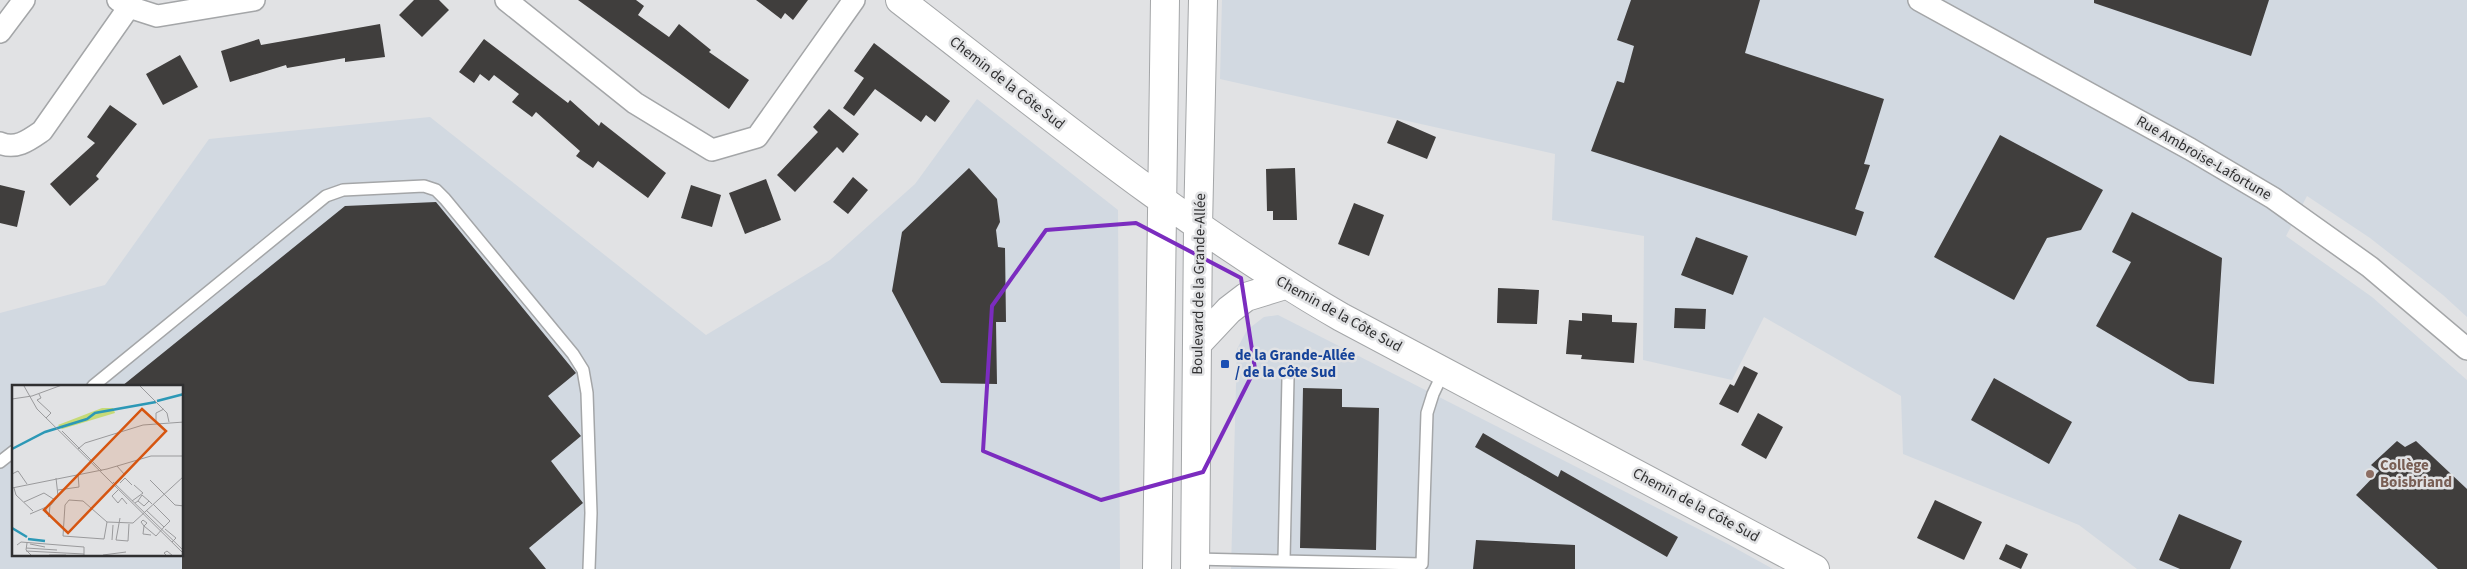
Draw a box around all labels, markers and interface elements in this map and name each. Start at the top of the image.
street label: Chemin de la Côte Sud [945,31,1069,135]
street label: Rue Ambroise-Lafortune [2133,111,2275,205]
street label: Boulevard de la Grande-Allée [1187,193,1211,375]
street label: Chemin de la Côte Sud [1272,271,1406,357]
place label: de la Grande-Allée / de la Côte Sud [1235,345,1356,383]
marker: de la Grande-Allée / de la Côte Sud [1219,358,1231,370]
inset map [12,385,184,556]
place label: Collège Boisbriand [2380,455,2452,493]
street label: Chemin de la Côte Sud [1629,463,1763,547]
marker: Collège Boisbriand [2364,468,2376,480]

